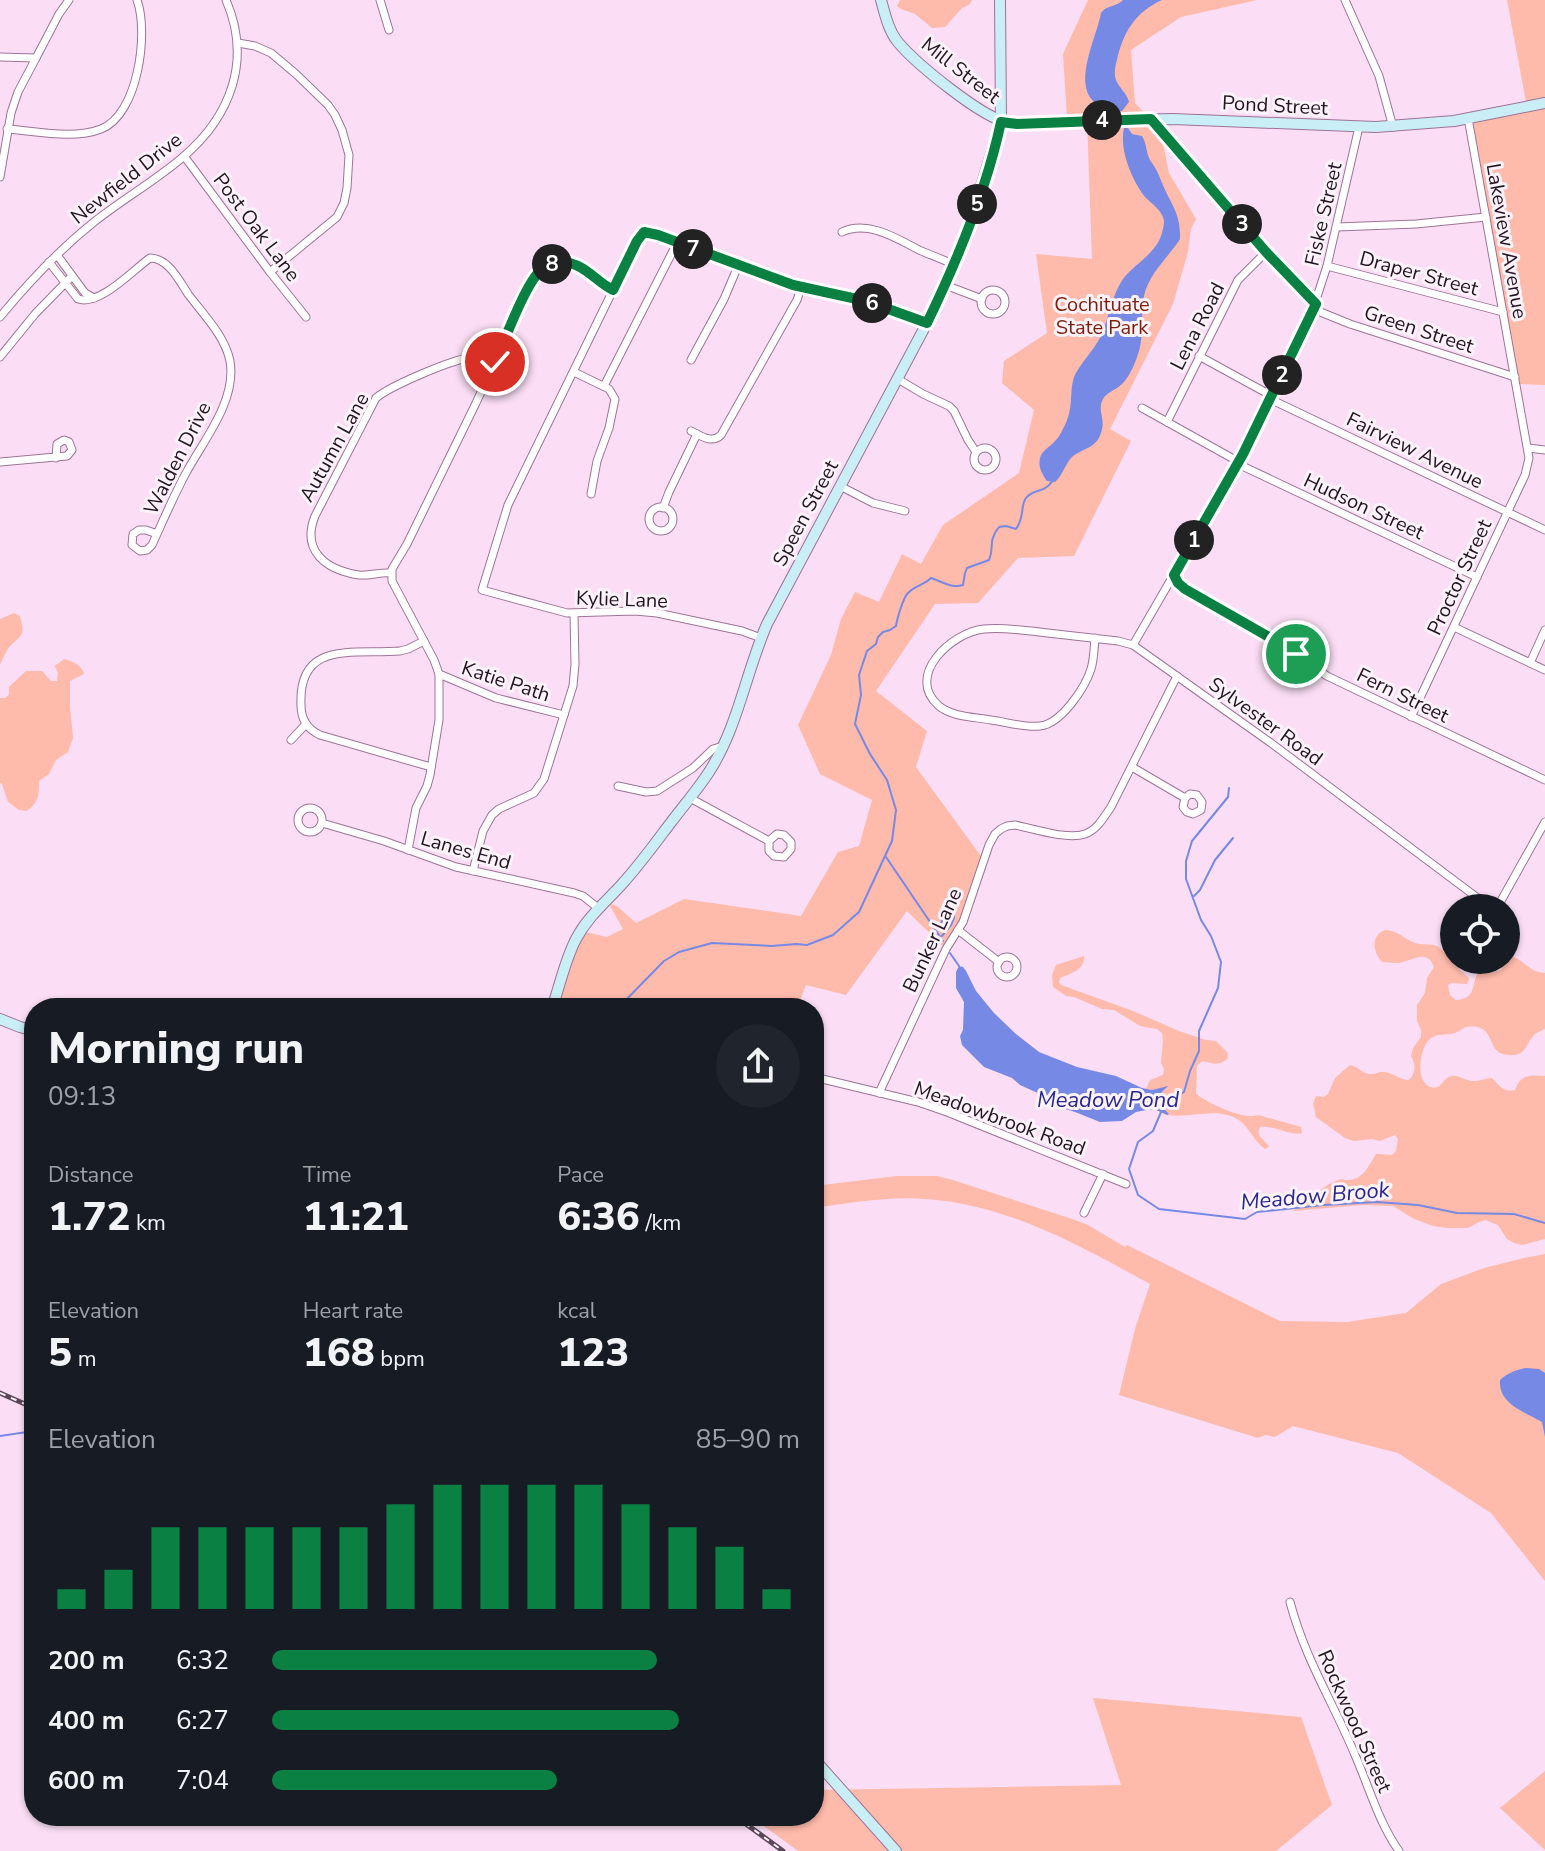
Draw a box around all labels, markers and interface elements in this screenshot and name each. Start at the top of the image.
street label: Mill Street [916,31,1007,110]
street label: Pond Street [1221,89,1330,122]
pin: 4 [1082,100,1122,140]
text: 4 [1095,105,1109,135]
street label: Newfield Drive [65,126,187,230]
street label: Fiske Street [1298,159,1349,268]
street label: Lakeview Avenue [1480,161,1533,321]
street label: Post Oak Lane [207,167,306,287]
pin: 5 [957,184,997,224]
text: 5 [970,189,984,219]
pin: 3 [1222,204,1262,244]
text: 3 [1235,209,1249,239]
pin: 7 [673,229,713,269]
text: 7 [686,234,700,264]
pin: 8 [532,244,572,284]
street label: Draper Street [1357,245,1482,303]
text: 8 [545,249,559,279]
street label: Lena Road [1164,278,1231,375]
pin: 6 [852,283,892,323]
text: 6 [865,288,879,318]
park label: Cochituate State Park [1054,291,1150,341]
street label: Green Street [1361,299,1478,360]
pin [461,328,529,396]
icon: check [473,340,517,384]
pin: 2 [1262,355,1302,395]
text: 2 [1275,360,1289,390]
street label: Autumn Lane [293,388,376,507]
street label: Walden Drive [137,397,218,519]
street label: Fairview Avenue [1342,406,1488,495]
street label: Speen Street [766,455,845,571]
street label: Hudson Street [1299,467,1429,547]
street label: Proctor Street [1421,514,1498,639]
pin: 1 [1174,520,1214,560]
text: 1 [1187,525,1201,555]
street label: Kylie Lane [576,584,668,615]
pin [1262,620,1330,688]
icon: arrive [1274,632,1318,676]
street label: Katie Path [458,654,554,708]
street label: Fern Street [1352,662,1454,730]
street label: Sylvester Road [1203,671,1328,772]
street label: Lanes End [417,825,514,876]
street label: Bunker Lane [896,884,968,997]
map controls [1440,894,1520,974]
button: locate [1440,894,1520,974]
text: Morning run [48,1019,304,1079]
button: share [716,1024,800,1108]
street label: Meadowbrook Road [910,1075,1089,1162]
text: 09:13 [48,1079,116,1114]
water label: Meadow Pond [1037,1085,1179,1115]
text: Distance [48,1160,133,1190]
text: Time [303,1160,352,1190]
text: Pace [557,1160,604,1190]
water label: Meadow Brook [1239,1174,1392,1217]
text: 1.72 [48,1190,130,1244]
text: 11:21 [303,1190,409,1244]
text: 6:36 [557,1190,640,1244]
text: km [130,1208,166,1238]
text: /km [640,1208,681,1238]
text: Elevation [48,1296,139,1326]
text: Heart rate [303,1296,403,1326]
text: kcal [557,1296,596,1326]
text: 5 [48,1326,72,1380]
text: 168 [303,1326,375,1380]
text: 123 [557,1326,629,1380]
text: m [72,1344,97,1374]
text: bpm [375,1344,425,1374]
text: Elevation [48,1422,156,1457]
text: 85–90 m [696,1422,800,1457]
text: 200 m [48,1643,125,1678]
text: 6:32 [176,1643,229,1678]
street label: Rockwood Street [1311,1646,1398,1798]
text: 400 m [48,1703,125,1738]
text: 6:27 [176,1703,229,1738]
text: 600 m [48,1763,125,1798]
text: 7:04 [176,1763,229,1798]

